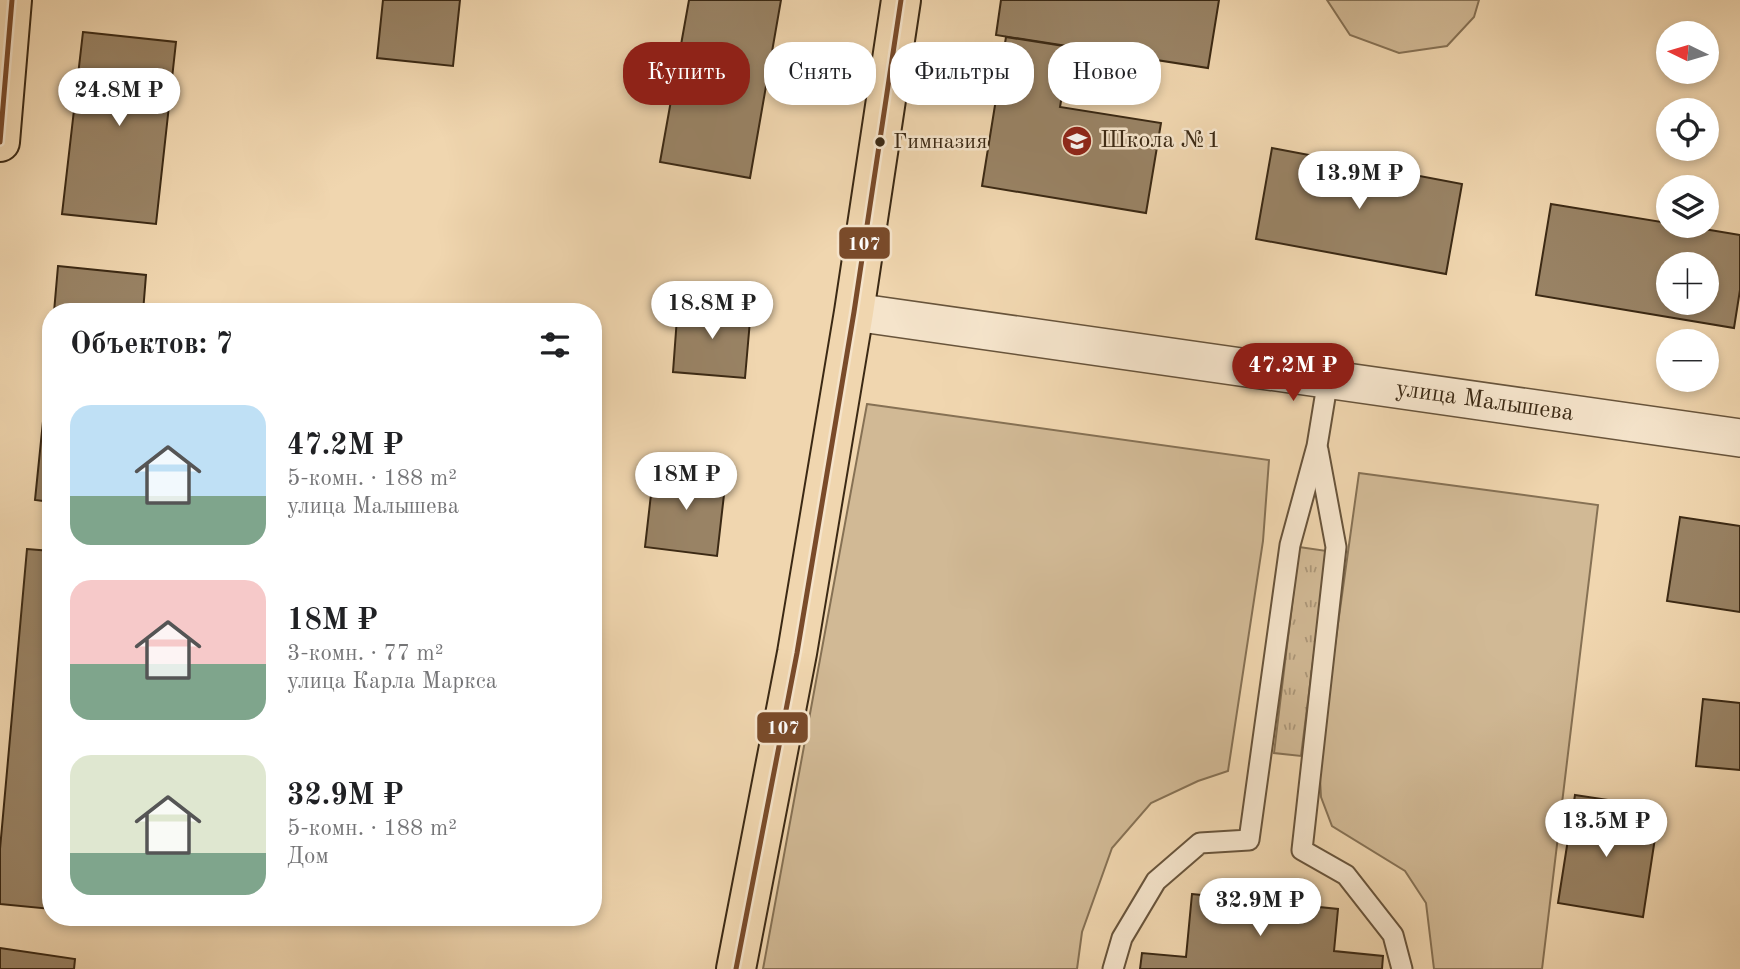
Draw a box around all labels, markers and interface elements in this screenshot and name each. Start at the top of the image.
north arrow [1656,21,1718,84]
map controls [1656,21,1719,392]
chip: Купить [623,42,750,105]
chip: Снять [764,42,876,105]
chip: Фильтры [890,42,1034,105]
chip: Новое [1048,42,1161,105]
pin: 24.8M ₽ [54,68,184,128]
text: 24.8M ₽ [74,79,164,102]
button: locate [1656,98,1719,161]
school or university icon: Школа №1 [1060,124,1094,158]
place label: Школа №1 [1100,129,1221,153]
place label: Гимназия [893,131,988,153]
marker: Гимназия [873,135,887,149]
pin: 13.9M ₽ [1294,152,1424,211]
text: 13.9M ₽ [1314,162,1404,185]
button: layers [1656,175,1719,238]
line badge: 107 [838,226,891,260]
text: 107 [847,236,881,255]
button: + [1656,252,1719,315]
pin: 18.8M ₽ [647,282,777,341]
text: 18.8M ₽ [667,292,757,315]
icon: filters [536,326,574,364]
button: − [1656,329,1719,392]
text: Объектов: 7 [70,330,233,360]
pin: 47.2M ₽ [1228,344,1358,403]
text: 47.2M ₽ [1248,354,1338,377]
street label: улица Малышева [1394,377,1575,426]
text: 47.2M ₽ [287,431,404,461]
icon: home [126,433,210,517]
pin: 18M ₽ [637,452,735,512]
text: 18M ₽ [651,463,721,486]
text: 5-комн. · 188 m² [287,467,457,490]
text: улица Малышева [287,495,459,518]
text: 18M ₽ [287,606,378,636]
icon: home [126,608,210,692]
text: 3-комн. · 77 m² [287,642,444,665]
text: улица Карла Маркса [287,670,497,693]
line badge: 107 [756,711,809,744]
text: 107 [766,720,800,739]
text: 32.9M ₽ [287,781,404,811]
icon: home [126,783,210,867]
pin: 13.5M ₽ [1541,800,1671,859]
text: 13.5M ₽ [1561,810,1651,833]
text: 5-комн. · 188 m² [287,817,457,840]
text: Дом [287,845,329,868]
pin: 32.9M ₽ [1195,878,1325,938]
text: 32.9M ₽ [1215,889,1305,912]

